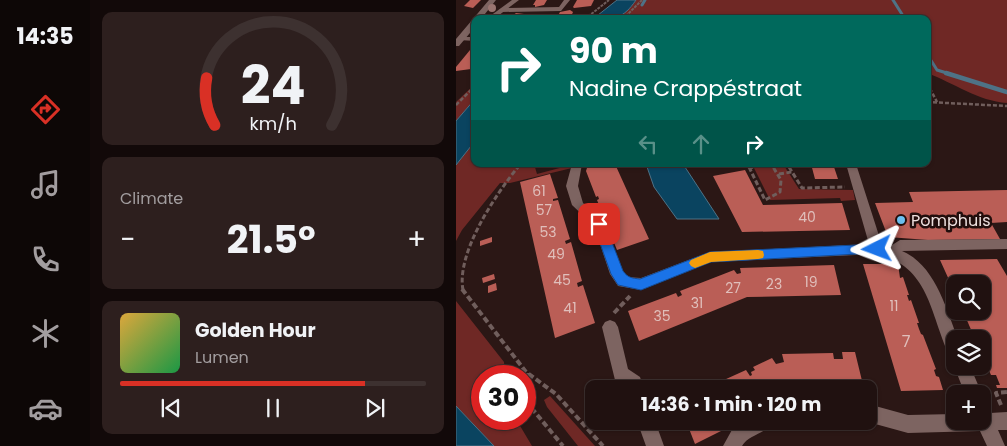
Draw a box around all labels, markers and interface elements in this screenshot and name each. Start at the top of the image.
text: 14:35 [16,21,74,52]
text: 90 m [569,26,658,75]
icon: right [486,35,551,100]
text: 24 [241,49,305,122]
text: Nadine Crappéstraat [569,73,802,104]
icon: directions [28,92,63,127]
text: km/h [249,111,297,136]
icon: left [634,130,662,158]
icon: ahead [687,130,715,158]
icon: right [740,130,768,158]
icon: music [28,167,63,202]
house number: 61 [532,181,546,201]
text: Climate [120,187,183,210]
house number: 57 [536,200,553,220]
pin [578,203,620,245]
house number: 40 [798,207,816,227]
place label: Pomphuis [911,209,991,232]
icon: arrive [585,210,613,238]
text: 21.5° [227,213,316,266]
marker: Pomphuis [895,214,907,226]
text: − [120,220,135,259]
text: + [407,220,426,259]
house number: 53 [539,222,557,242]
position arrow [850,222,902,274]
icon: phone [28,242,63,277]
house number: 49 [547,244,565,264]
house number: 45 [553,270,571,290]
house number: 19 [804,272,818,292]
house number: 23 [766,274,782,294]
map controls [946,275,991,430]
button: search [946,275,991,320]
house number: 27 [725,278,741,298]
house number: 31 [691,293,703,313]
house number: 11 [890,296,898,316]
house number: 41 [563,298,577,318]
house number: 35 [653,306,671,326]
icon: climate [28,316,63,351]
text: Golden Hour [195,317,316,344]
house number: 7 [902,330,911,353]
button: layers [946,330,991,375]
text: Lumen [195,346,249,369]
speed limit sign: 30 [471,365,536,430]
button: + [946,385,991,430]
icon: car [28,391,63,426]
text: 14:36 · 1 min · 120 m [641,391,821,418]
icon: previous [157,394,185,422]
icon: pause [259,394,287,422]
icon: next [361,394,389,422]

